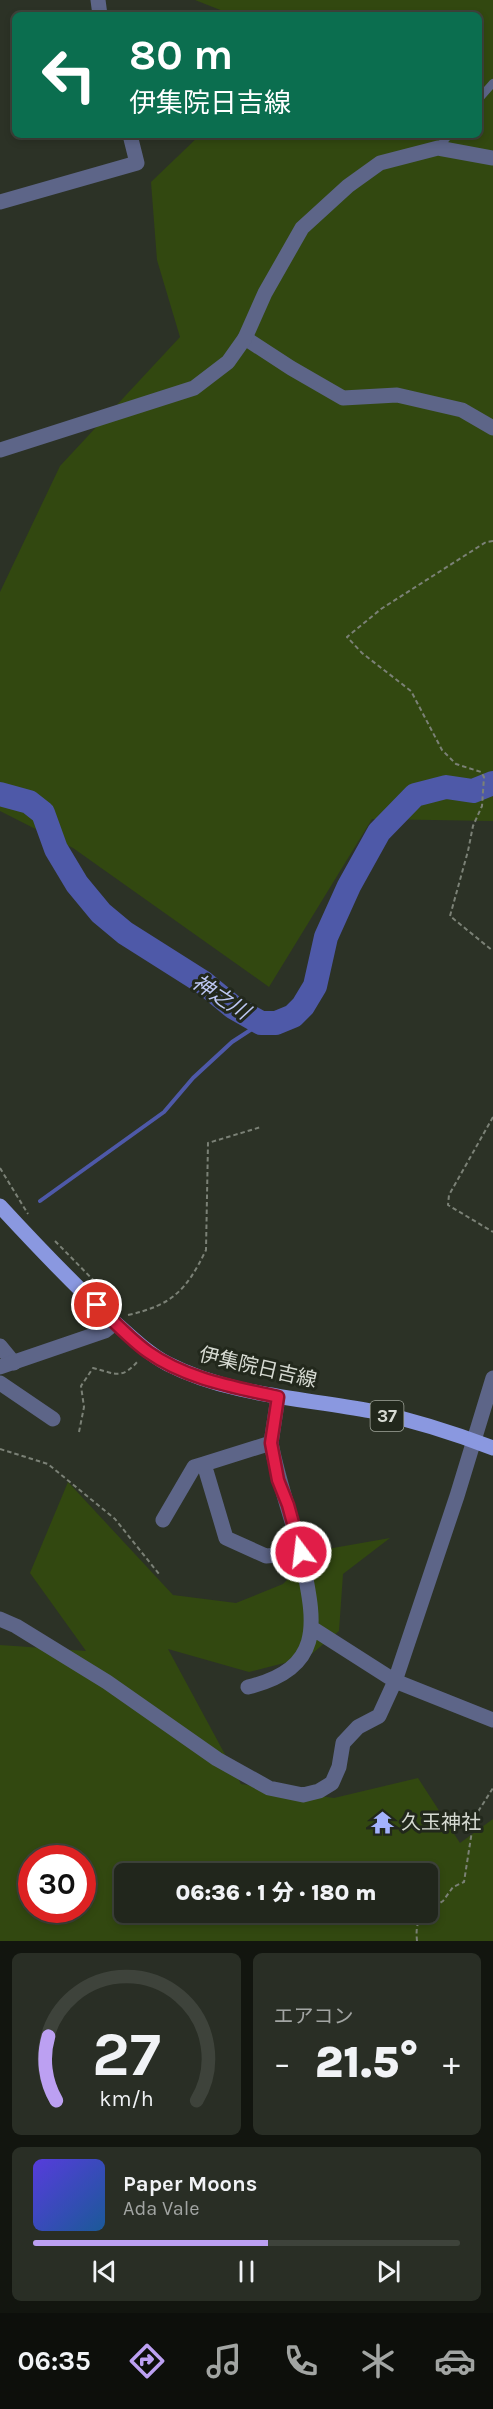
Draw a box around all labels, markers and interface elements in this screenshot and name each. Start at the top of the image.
text: 80 m [129,30,233,80]
icon: left [30,36,108,114]
text: 伊集院日吉線 [129,87,291,119]
water label: 神之川 [188,970,256,1025]
pin [71,1279,122,1330]
icon: arrive [80,1288,113,1321]
street label: 伊集院日吉線 [197,1343,319,1392]
road number: 37 [370,1401,404,1431]
position arrow [269,1520,333,1584]
temple icon: 久玉神社 [370,1809,396,1835]
place label: 久玉神社 [401,1811,481,1834]
speed limit sign: 30 [18,1845,96,1923]
text: 06:36 · 1 分 · 180 m [176,1880,376,1906]
text: エアコン [274,2005,354,2028]
text: 27 [92,2018,161,2091]
text: 21.5° [315,2036,419,2088]
text: − [274,2044,291,2082]
text: + [443,2044,460,2082]
text: km/h [99,2086,153,2111]
text: Paper Moons [123,2171,257,2197]
text: Ada Vale [123,2197,200,2220]
icon: previous [88,2255,121,2288]
icon: pause [230,2255,263,2288]
icon: next [372,2255,405,2288]
icon: directions [126,2340,168,2382]
icon: music [203,2340,245,2382]
icon: phone [280,2340,322,2382]
icon: climate [357,2340,399,2382]
icon: car [434,2340,476,2382]
text: 06:35 [17,2345,91,2377]

